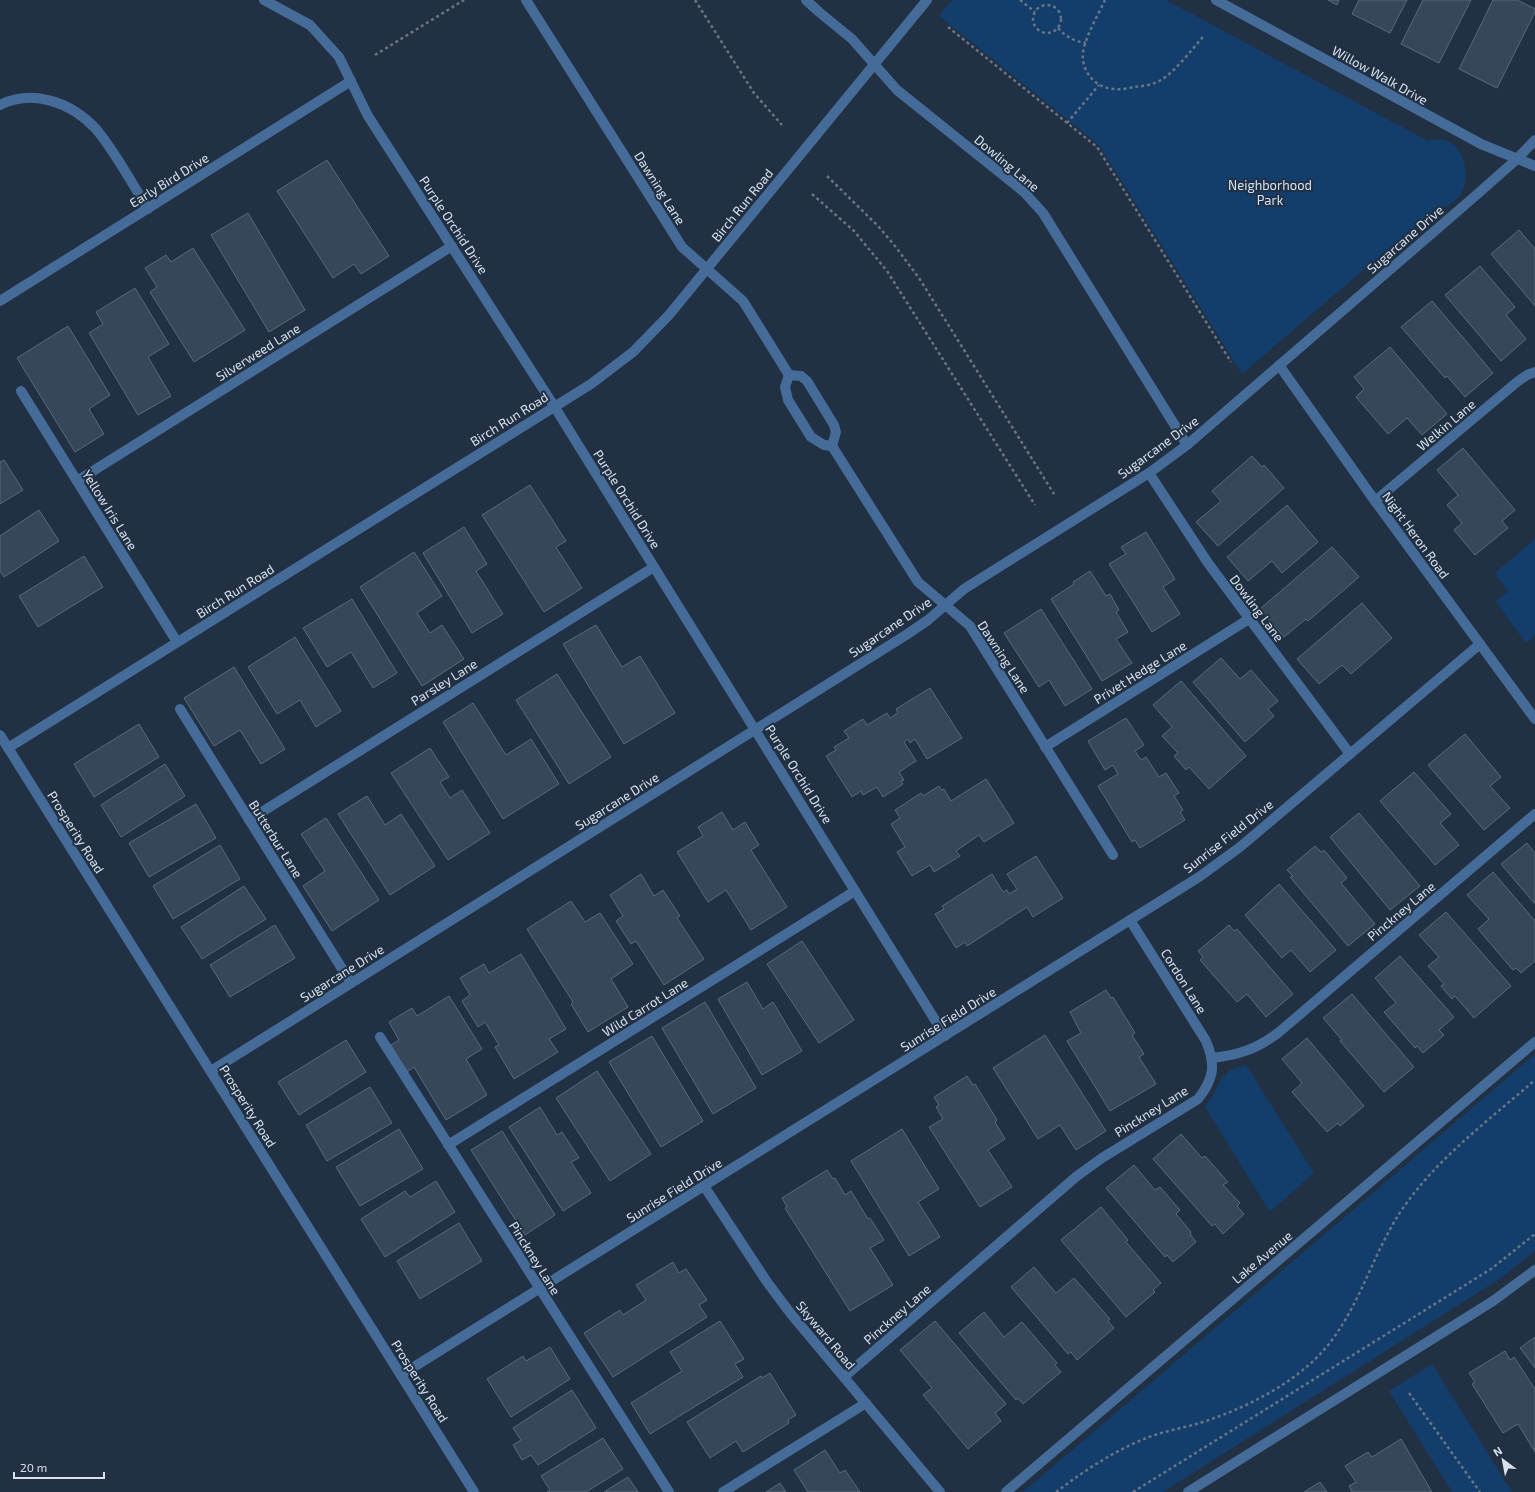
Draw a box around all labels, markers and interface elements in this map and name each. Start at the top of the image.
street label: Willow Walk Drive [1329,42,1431,108]
street label: Dowling Lane [971,131,1043,195]
street label: Dawning Lane [631,148,689,228]
street label: Early Bird Drive [126,149,212,211]
street label: Birch Run Road [708,165,776,245]
street label: Purple Orchid Drive [416,173,492,277]
park label: Neighborhood Park [1228,177,1312,208]
street label: Sugarcane Drive [1364,202,1446,276]
street label: Silverweed Lane [213,320,303,384]
street label: Birch Run Road [467,389,551,449]
street label: Welkin Lane [1413,396,1479,454]
street label: Sugarcane Drive [1115,412,1201,482]
street label: Purple Orchid Drive [590,447,664,551]
street label: Yellow Iris Lane [79,467,141,553]
street label: Night Heron Road [1379,488,1453,582]
street label: Birch Run Road [193,561,277,621]
street label: Dowling Lane [1227,571,1287,645]
street label: Sugarcane Drive [846,594,934,660]
street label: Dawning Lane [975,618,1033,696]
street label: Privet Hedge Lane [1091,637,1189,707]
street label: Parsley Lane [408,655,480,709]
street label: Purple Orchid Drive [762,722,836,826]
street label: Sugarcane Drive [572,769,662,833]
street label: Prosperity Road [44,788,108,876]
street label: Sunrise Field Drive [1180,796,1276,876]
street label: Butterbur Lane [246,797,306,881]
street label: Pinckney Lane [1364,878,1438,944]
street label: Sugarcane Drive [297,941,387,1005]
street label: Cordon Lane [1158,946,1210,1016]
street label: Wild Carrot Lane [599,974,691,1040]
street label: Sunrise Field Drive [897,983,999,1055]
street label: Prosperity Road [216,1062,280,1150]
street label: Pinckney Lane [1111,1082,1191,1140]
street label: Sunrise Field Drive [623,1154,725,1226]
street label: Pinckney Lane [506,1218,564,1298]
street label: Lake Avenue [1229,1227,1295,1287]
street label: Pinckney Lane [860,1280,934,1348]
street label: Skyward Road [793,1298,859,1372]
street label: Prosperity Road [388,1337,452,1425]
north arrow [1483,1440,1523,1480]
text: N [1491,1443,1504,1459]
scale bar [14,1454,104,1480]
text: 20 m [20,1460,47,1474]

